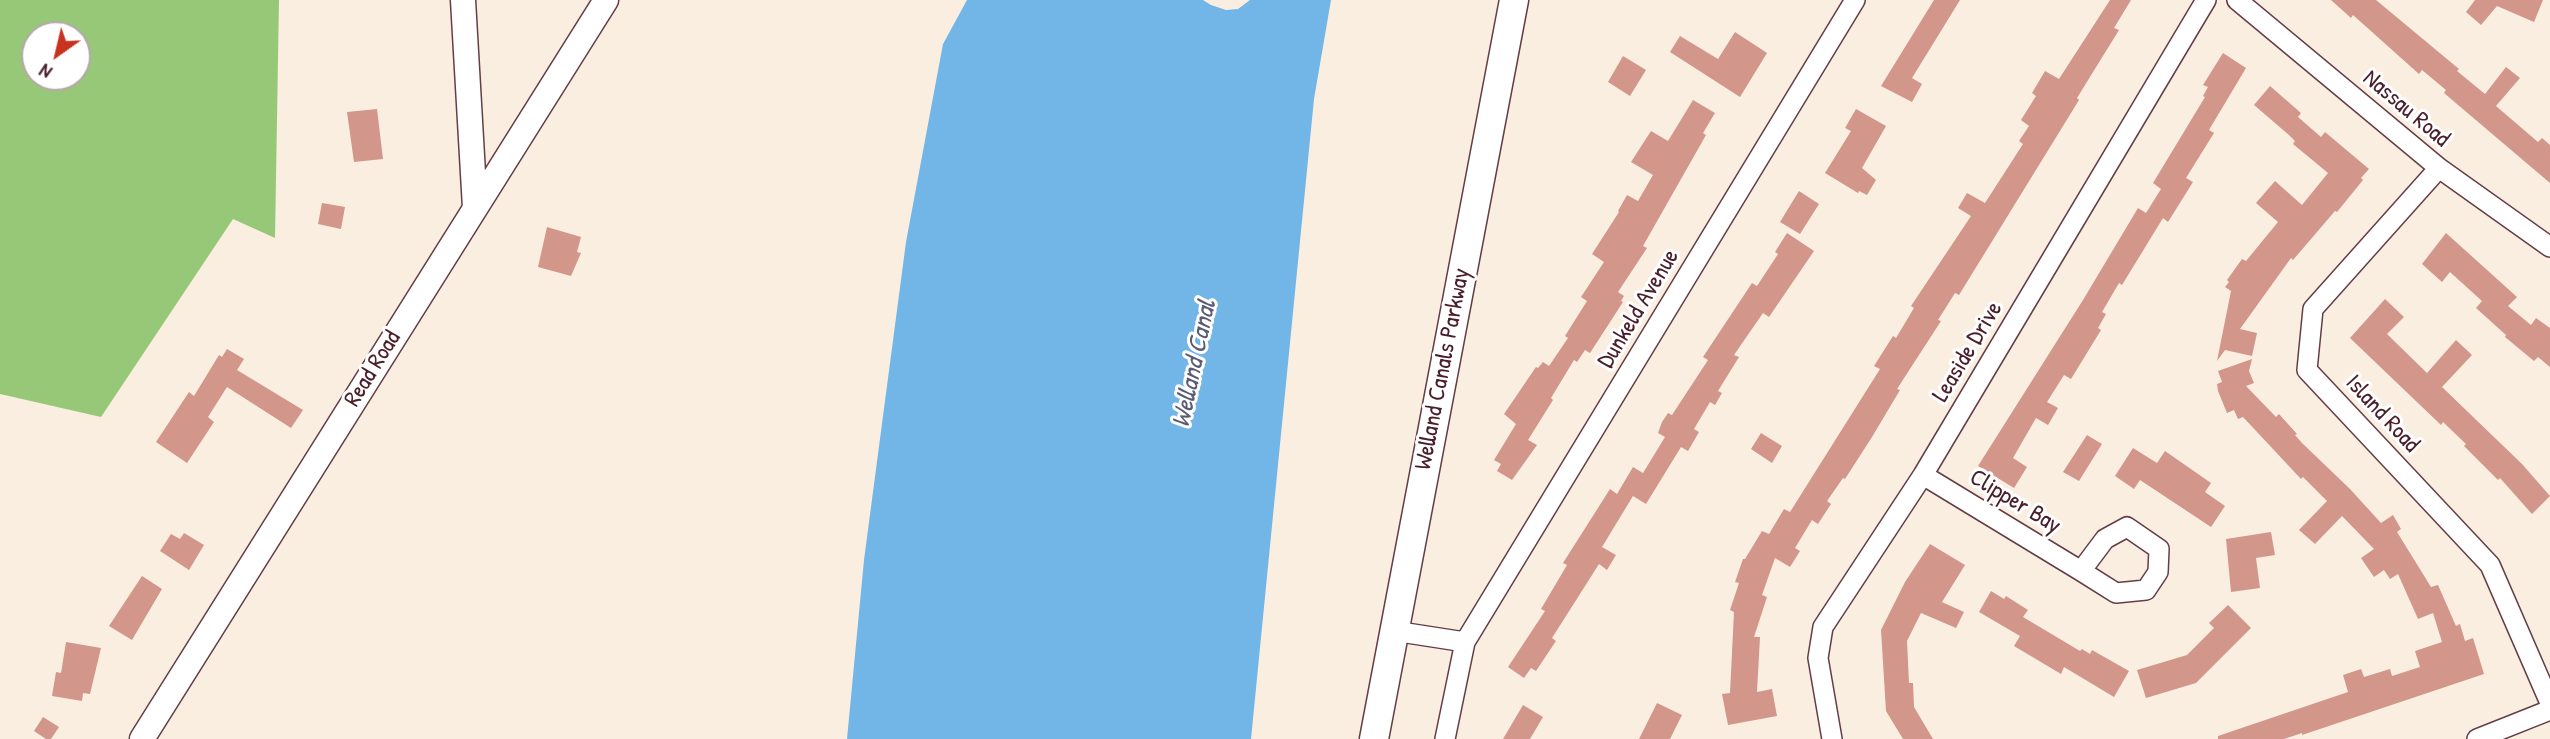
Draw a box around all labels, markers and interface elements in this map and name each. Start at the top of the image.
north arrow [21,21,91,91]
text: N [34,58,57,85]
street label: Nassau Road [2357,64,2455,154]
street label: Dunkeld Avenue [1592,244,1686,374]
street label: Welland Canals Parkway [1409,266,1477,472]
street label: Leaside Drive [1927,297,2009,407]
water label: Welland Canal [1166,298,1224,430]
street label: Read Road [339,326,407,412]
street label: Island Road [2339,369,2425,459]
street label: Clipper Bay [1964,464,2066,540]

